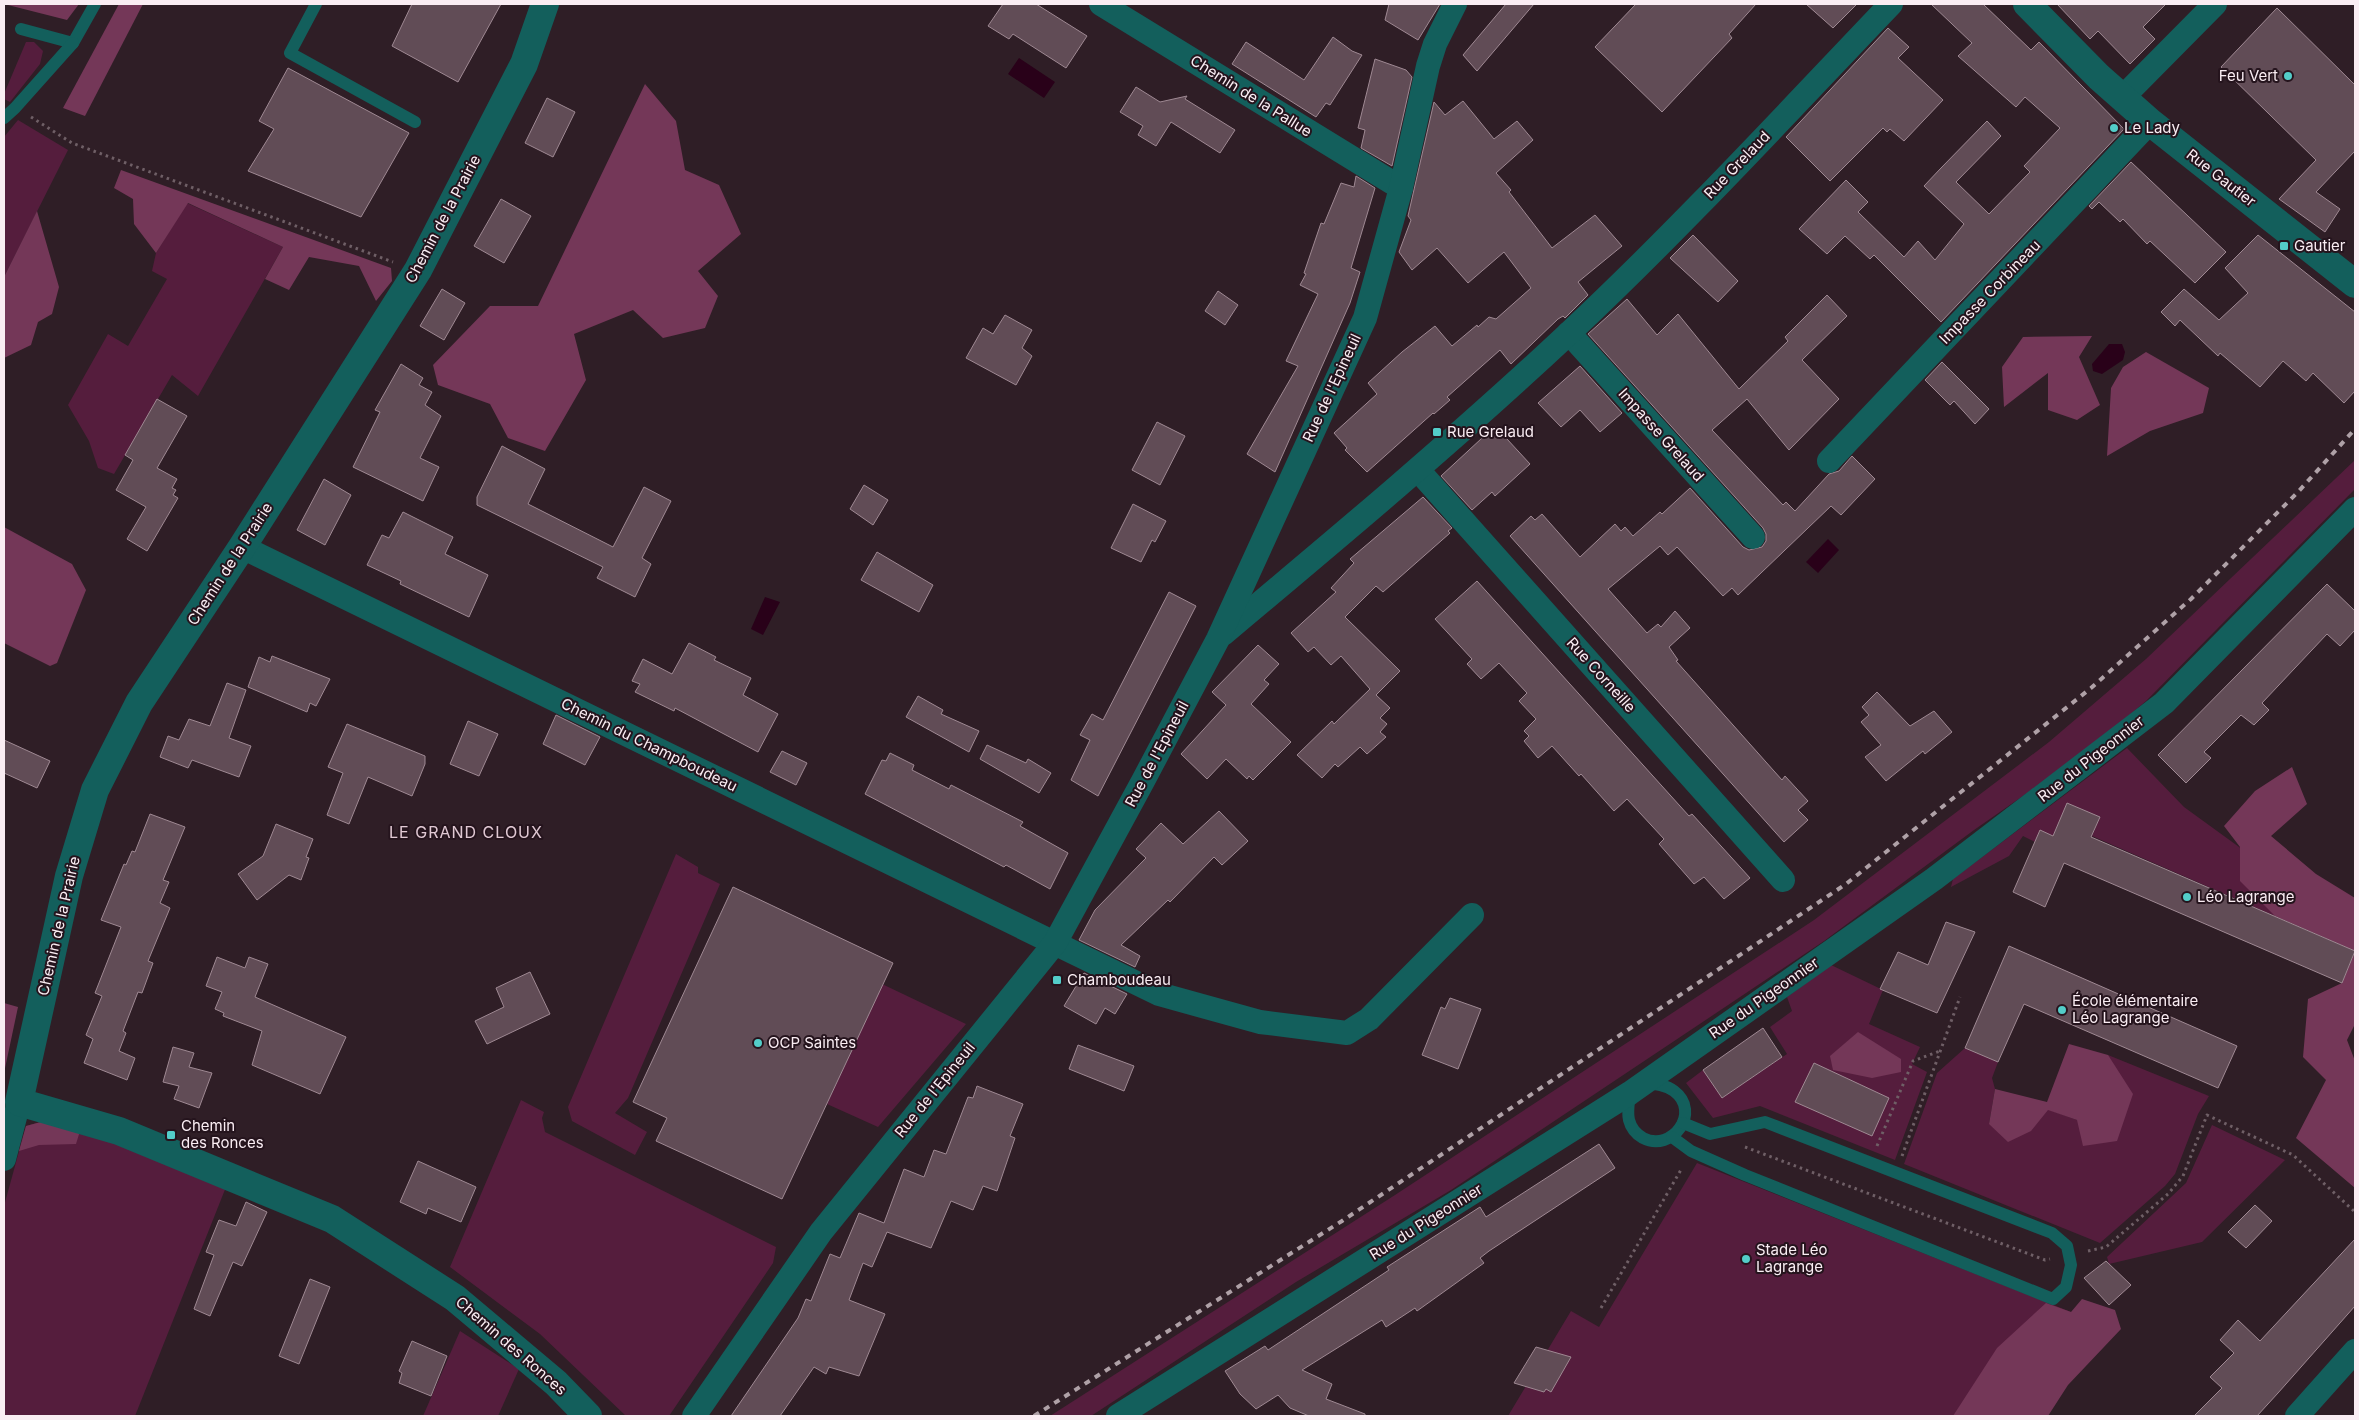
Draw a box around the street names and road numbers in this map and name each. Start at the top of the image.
street label: Chemin de la Pallue [1187,50,1316,141]
street label: Rue Grelaud [1700,127,1774,203]
street label: Rue Gautier [2183,145,2260,211]
street label: Chemin de la Prairie [401,151,484,286]
street label: Impasse Corbineau [1935,236,2044,348]
street label: Rue de l'Epineuil [1298,331,1365,445]
street label: Impasse Grelaud [1614,384,1708,485]
street label: Chemin de la Prairie [183,499,276,629]
street label: Rue Corneille [1563,633,1640,716]
street label: Chemin du Champboudeau [558,694,740,796]
street label: Rue de l'Epineuil [1121,698,1192,810]
street label: Rue du Pigeonnier [2034,711,2148,806]
street label: Chemin de la Prairie [33,854,84,997]
street label: Rue du Pigeonnier [1705,952,1823,1043]
street label: Rue de l'Epineuil [890,1038,979,1141]
street label: Rue du Pigeonnier [1366,1179,1486,1264]
street label: Chemin des Ronces [452,1292,571,1399]

